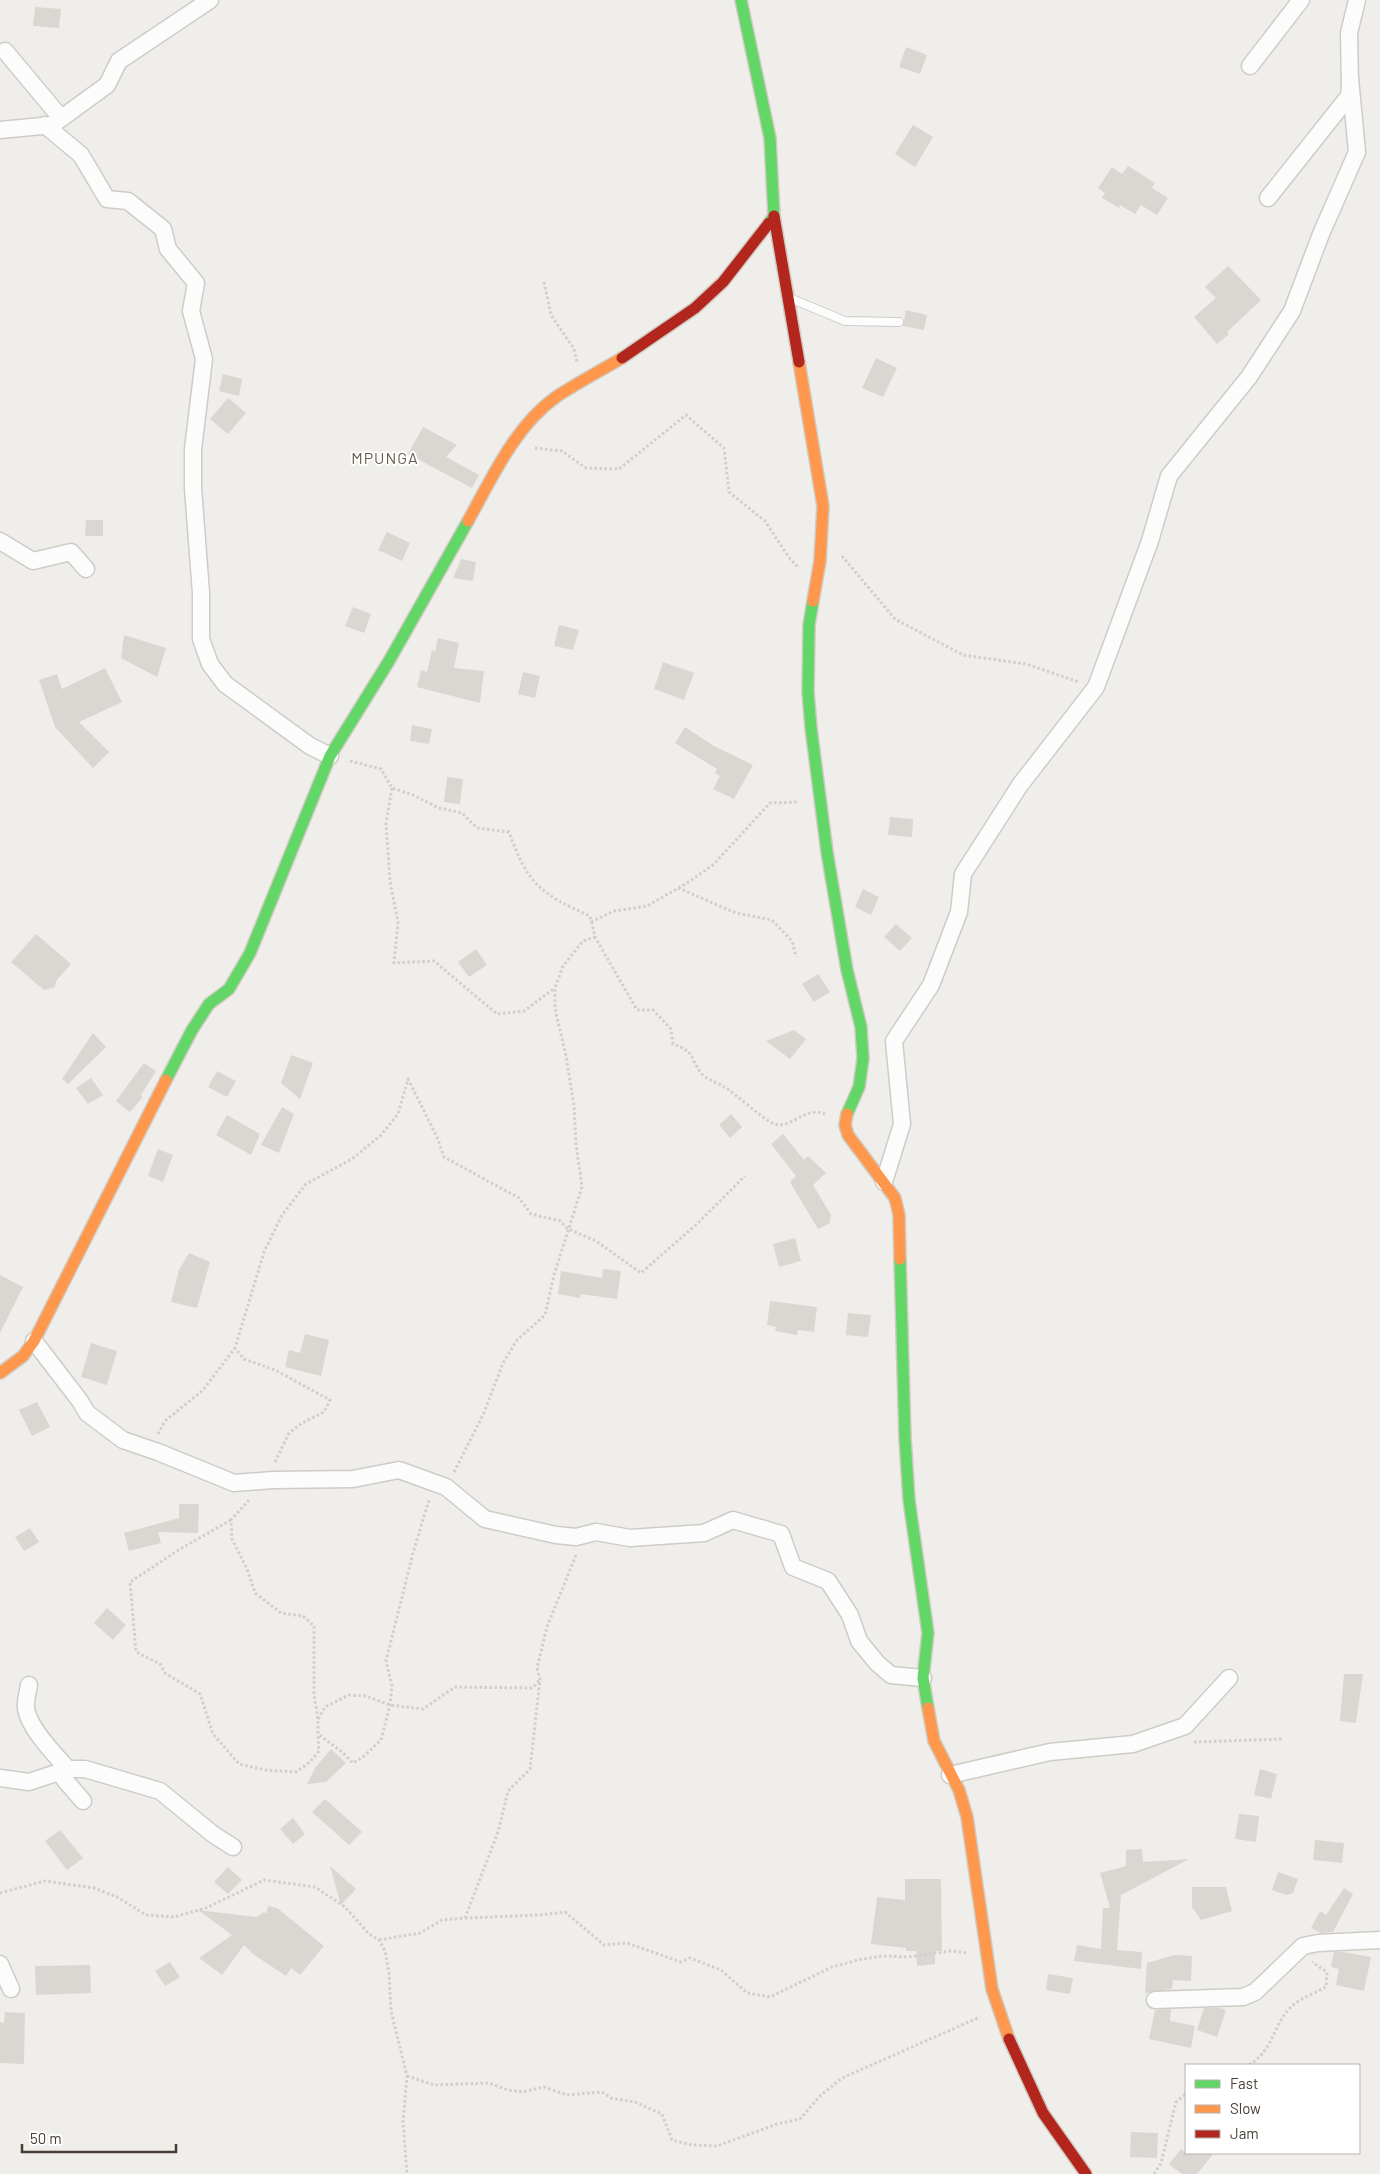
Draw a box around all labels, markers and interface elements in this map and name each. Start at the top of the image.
district label: MPUNGA [351,448,419,467]
legend [1185,2064,1360,2154]
text: Fast [1230,2074,1258,2092]
text: Slow [1230,2099,1261,2117]
scale bar [22,2122,176,2154]
text: Jam [1230,2124,1259,2142]
text: 50 m [30,2129,62,2147]

